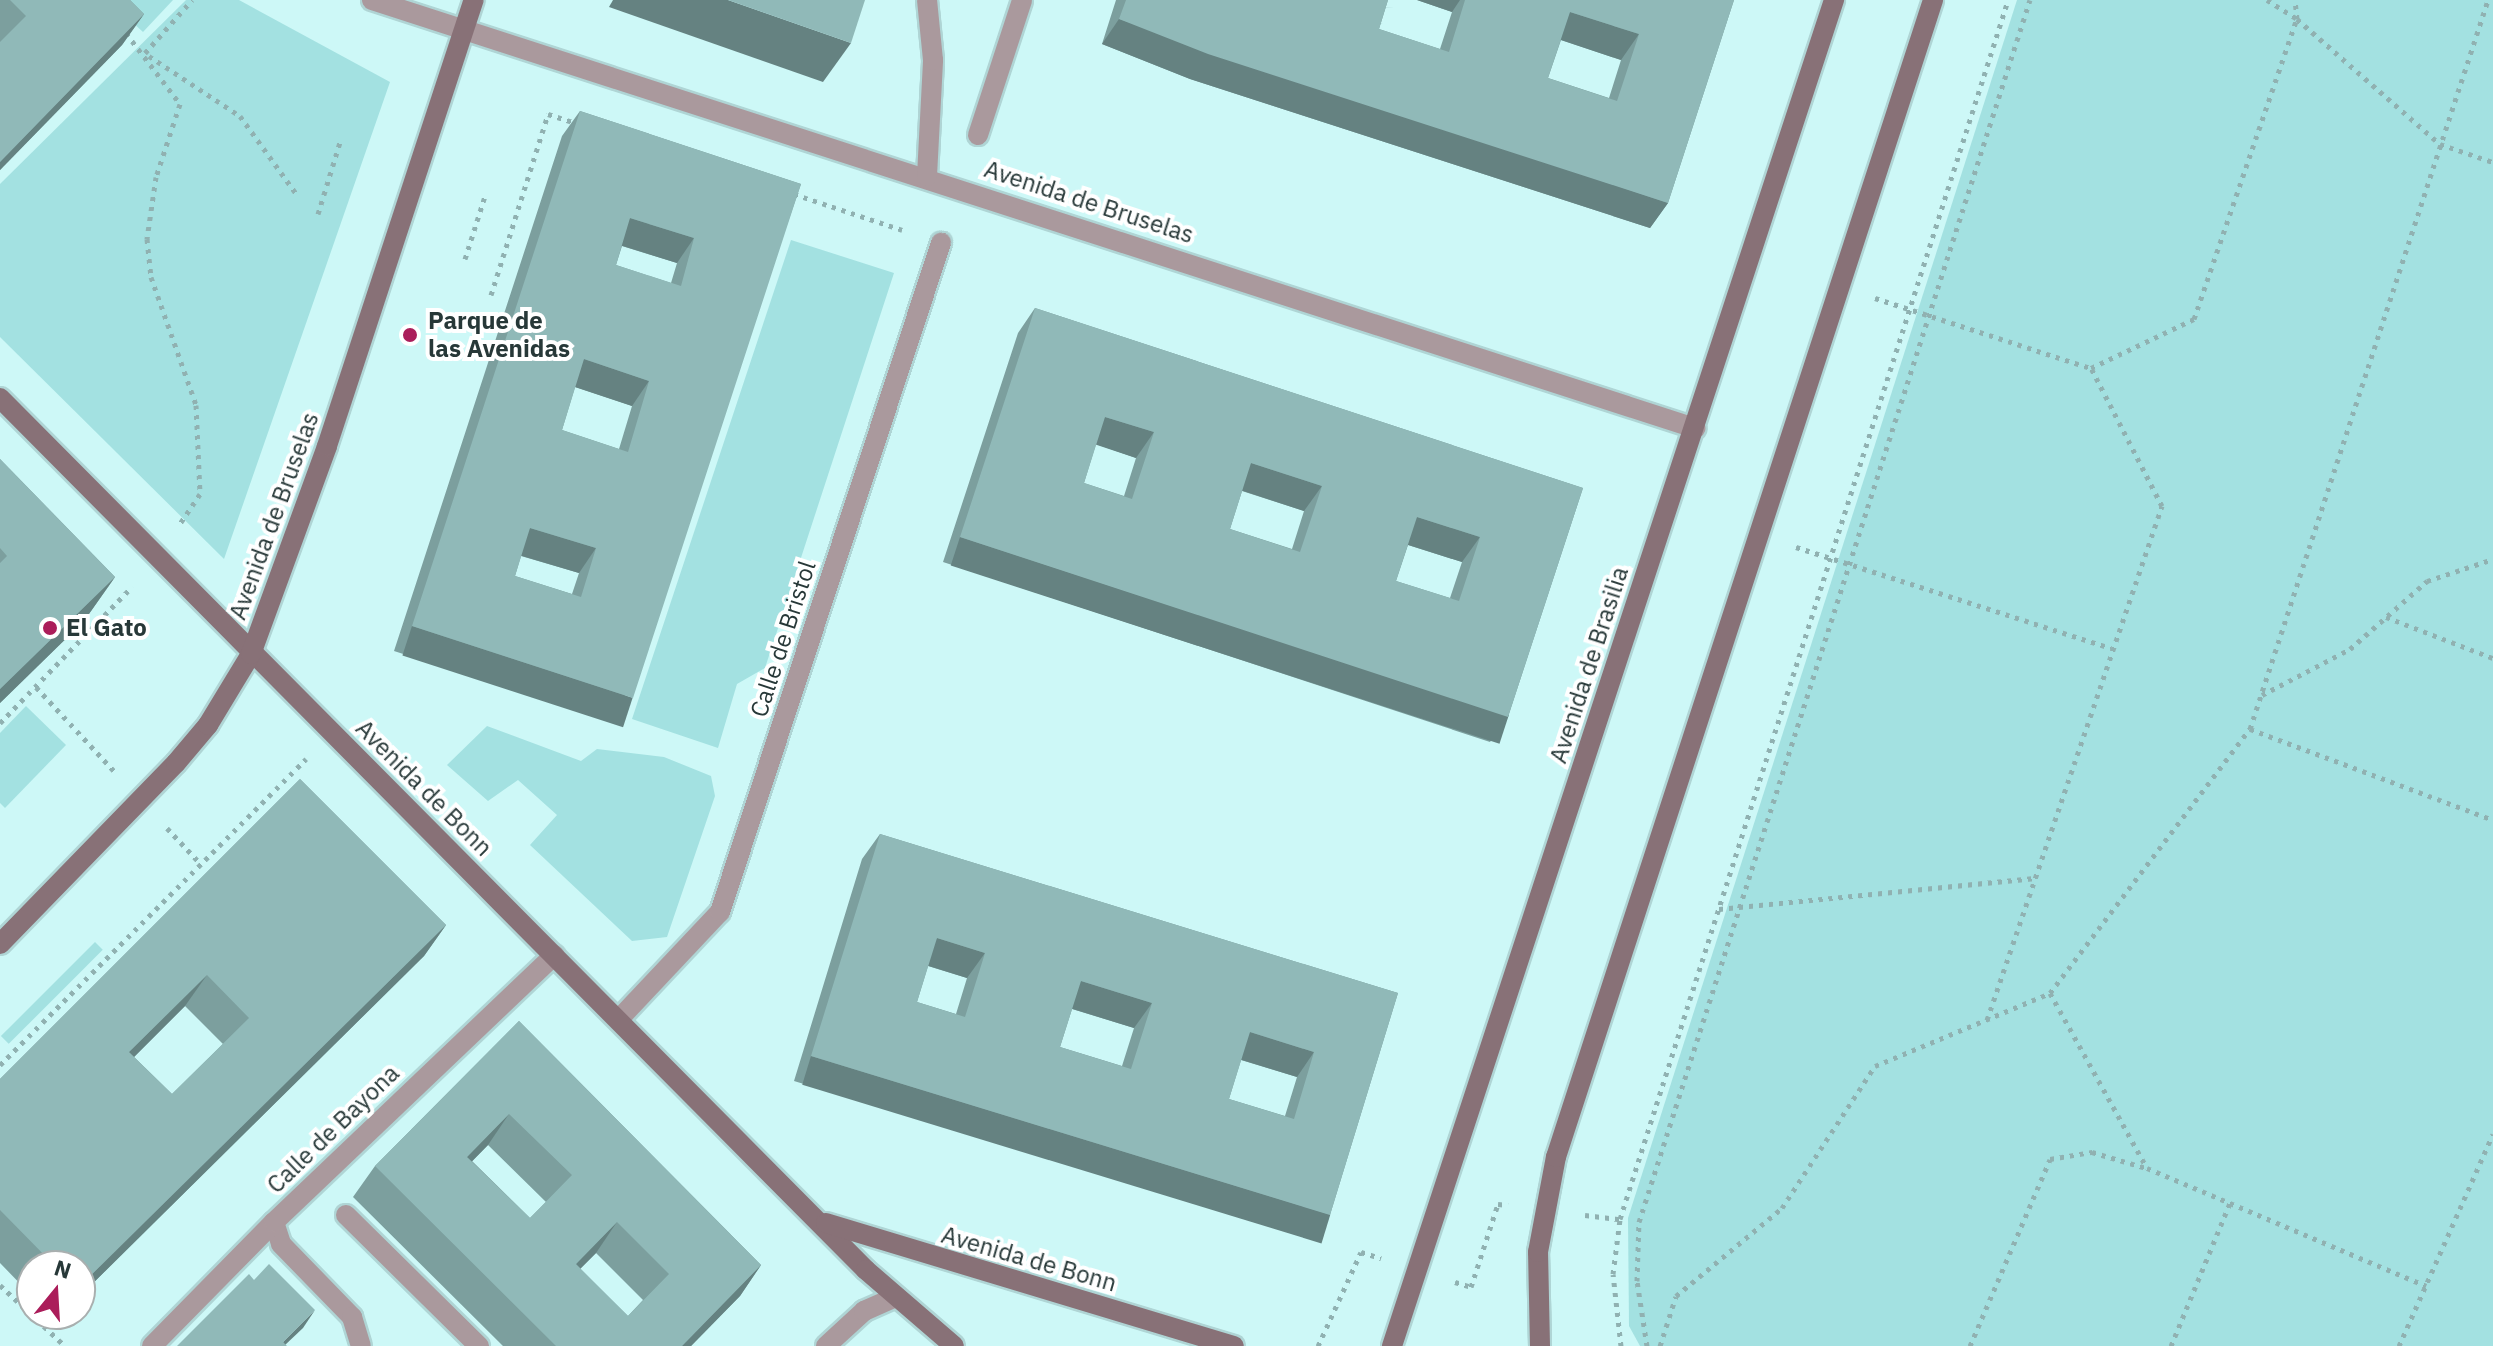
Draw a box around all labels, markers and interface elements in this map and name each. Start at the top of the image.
street label: Avenida de Bruselas [981,155,1197,249]
place label: Parque de las Avenidas [428,307,570,363]
marker: Parque de las Avenidas [399,324,421,346]
street label: Avenida de Bruselas [223,408,325,624]
street label: Calle de Bristol [744,557,822,721]
street label: Avenida de Brasilia [1544,563,1634,767]
place label: El Gato [66,614,147,642]
marker: El Gato [41,619,59,637]
street label: Avenida de Bonn [350,714,498,862]
street label: Calle de Bayona [261,1059,405,1199]
street label: Avenida de Bonn [938,1220,1120,1298]
north arrow [16,1250,96,1330]
text: N [51,1252,75,1285]

